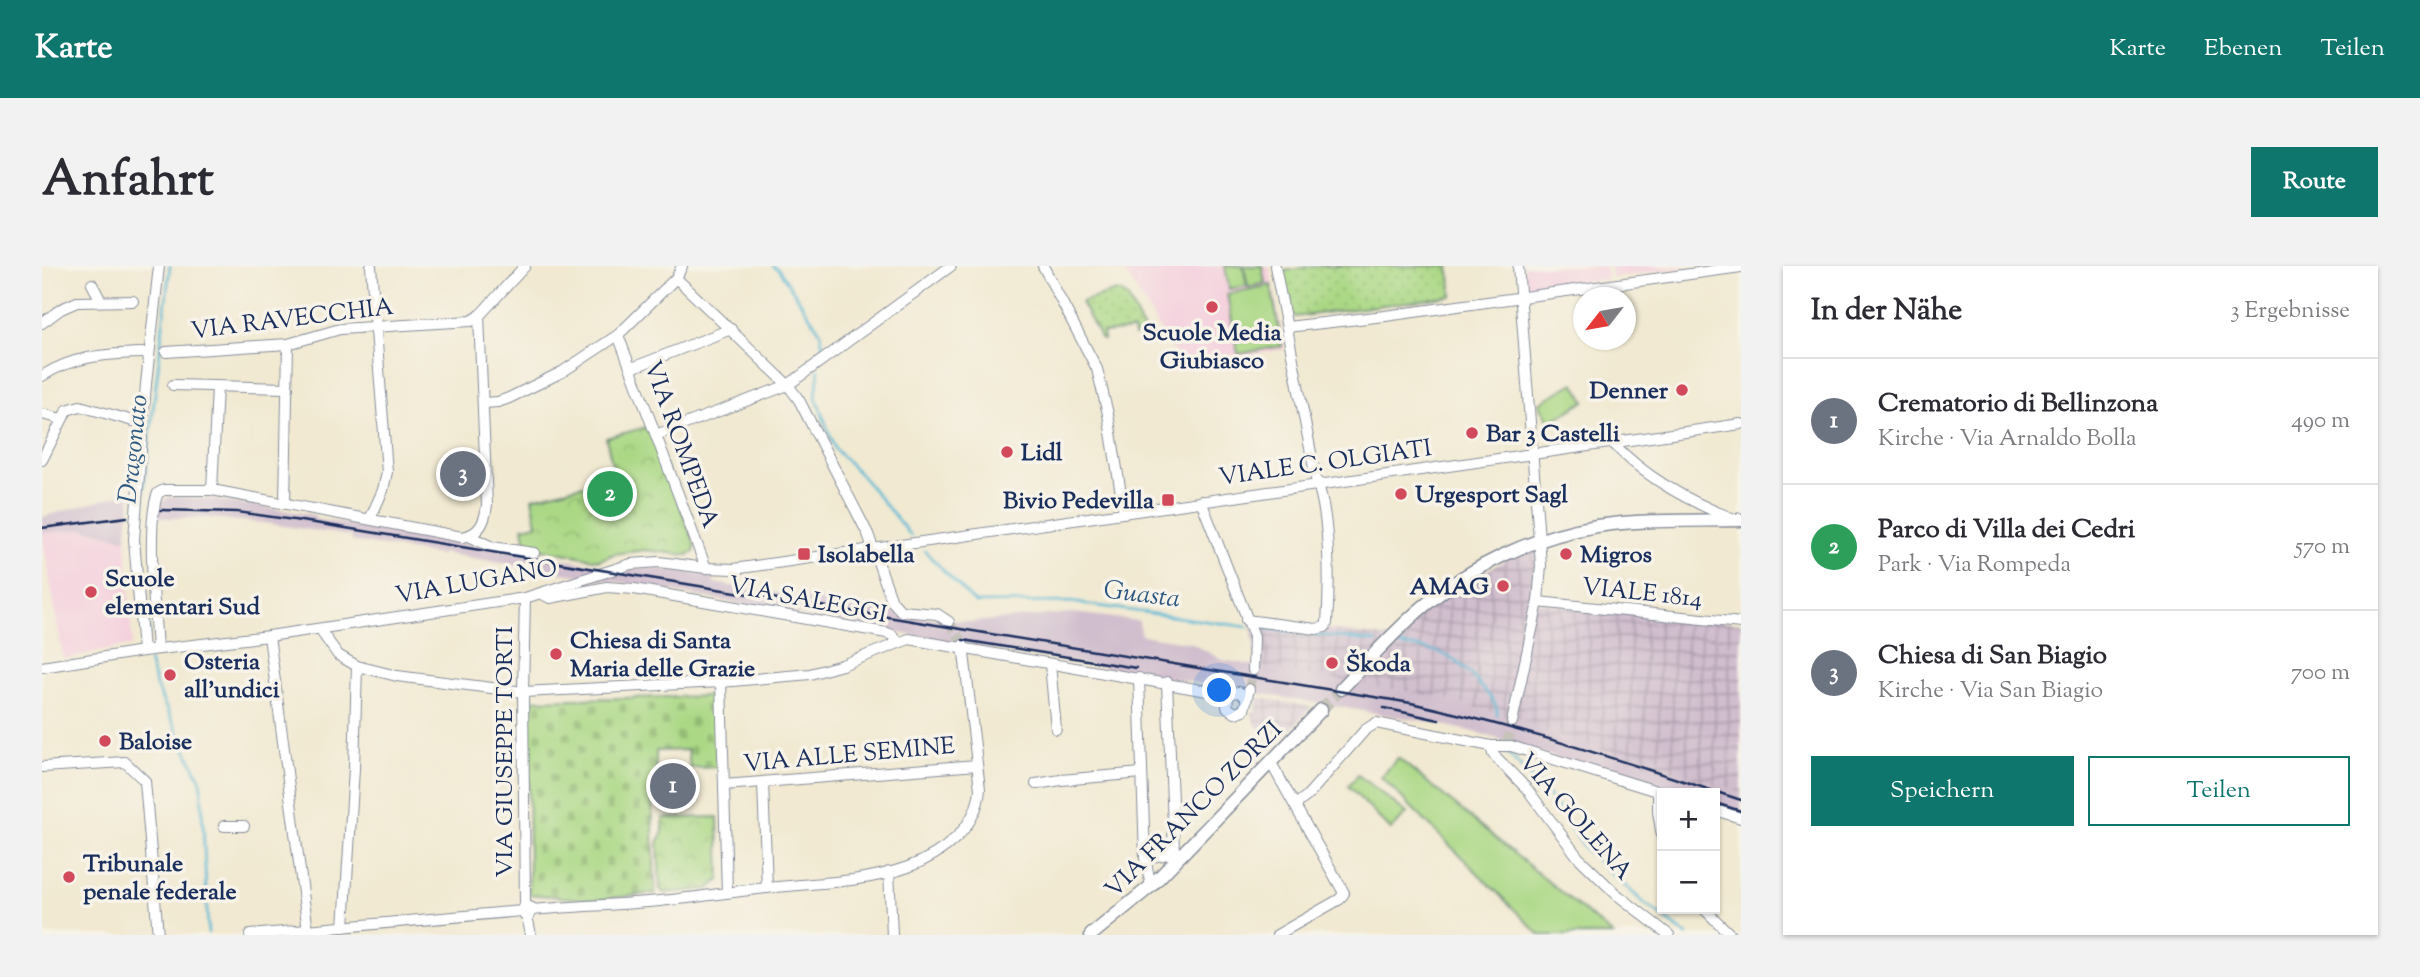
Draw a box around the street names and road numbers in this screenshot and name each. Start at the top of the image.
street label: VIA RAVECCHIA [189,291,396,349]
street label: VIA ROMPEDA [634,356,726,534]
street label: VIALE C. OLGIATI [1217,432,1434,496]
street label: VIA LUGANO [393,552,560,614]
street label: VIA SALEGGI [725,569,890,633]
street label: VIALE 1814 [1580,571,1704,617]
street label: VIA GIUSEPPE TORTI [489,626,523,878]
street label: VIA FRANCO ZORZI [1098,714,1291,907]
street label: VIA ALLE SEMINE [742,730,957,782]
street label: VIA GOLENA [1509,746,1640,889]

